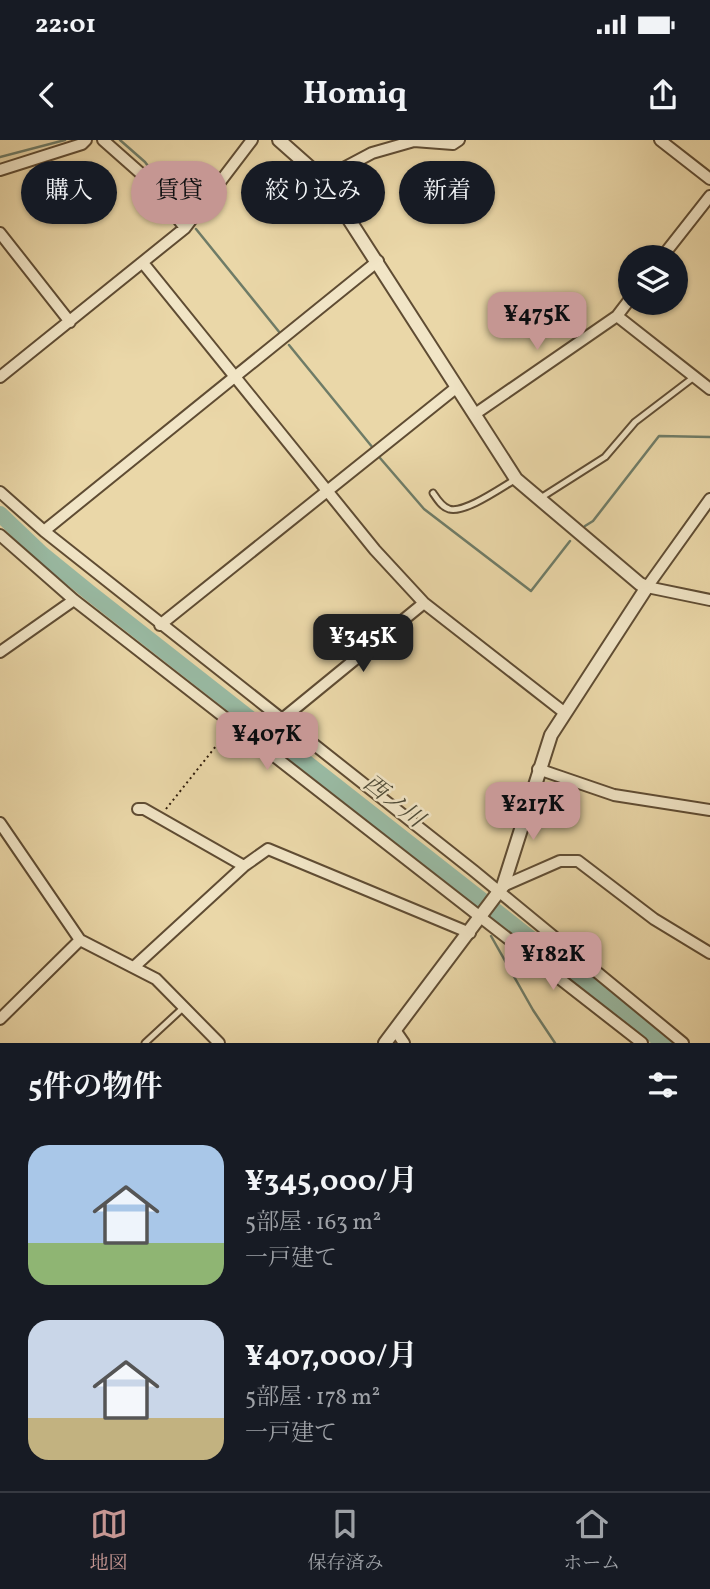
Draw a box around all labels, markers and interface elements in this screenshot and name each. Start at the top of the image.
text: 22:01 [35,7,96,43]
text: Homiq [303,73,407,117]
icon: back [28,76,66,114]
icon: share [644,76,682,114]
chip: 購入 [21,161,117,224]
chip: 賃貸 [131,161,227,224]
chip: 絞り込み [241,161,385,224]
chip: 新着 [399,161,495,224]
map controls [618,245,688,315]
button: layers [618,245,688,315]
pin: ¥475K [488,292,586,352]
text: ¥475K [504,299,570,331]
pin: ¥345K [314,615,412,674]
text: ¥345K [329,621,397,653]
pin: ¥407K [218,712,316,772]
text: ¥407K [232,719,302,751]
water label: 西ノ川 [356,768,432,838]
pin: ¥217K [484,782,582,842]
text: ¥217K [501,789,565,821]
pin: ¥182K [504,932,602,992]
text: ¥182K [521,939,585,971]
icon: filters [644,1066,682,1104]
text: 5件の物件 [28,1067,162,1109]
text: ¥345,000/月 [245,1161,418,1203]
icon: home [84,1173,168,1257]
text: 5部屋 · 163 m² [245,1207,381,1239]
text: 一戸建て [245,1243,337,1275]
text: ¥407,000/月 [245,1336,418,1378]
icon: home [84,1348,168,1432]
text: 5部屋 · 178 m² [245,1382,380,1414]
text: 一戸建て [245,1418,337,1450]
tab: 地図 [90,1505,128,1577]
tab: 保存済み [307,1505,383,1577]
tab: ホーム [563,1505,620,1577]

